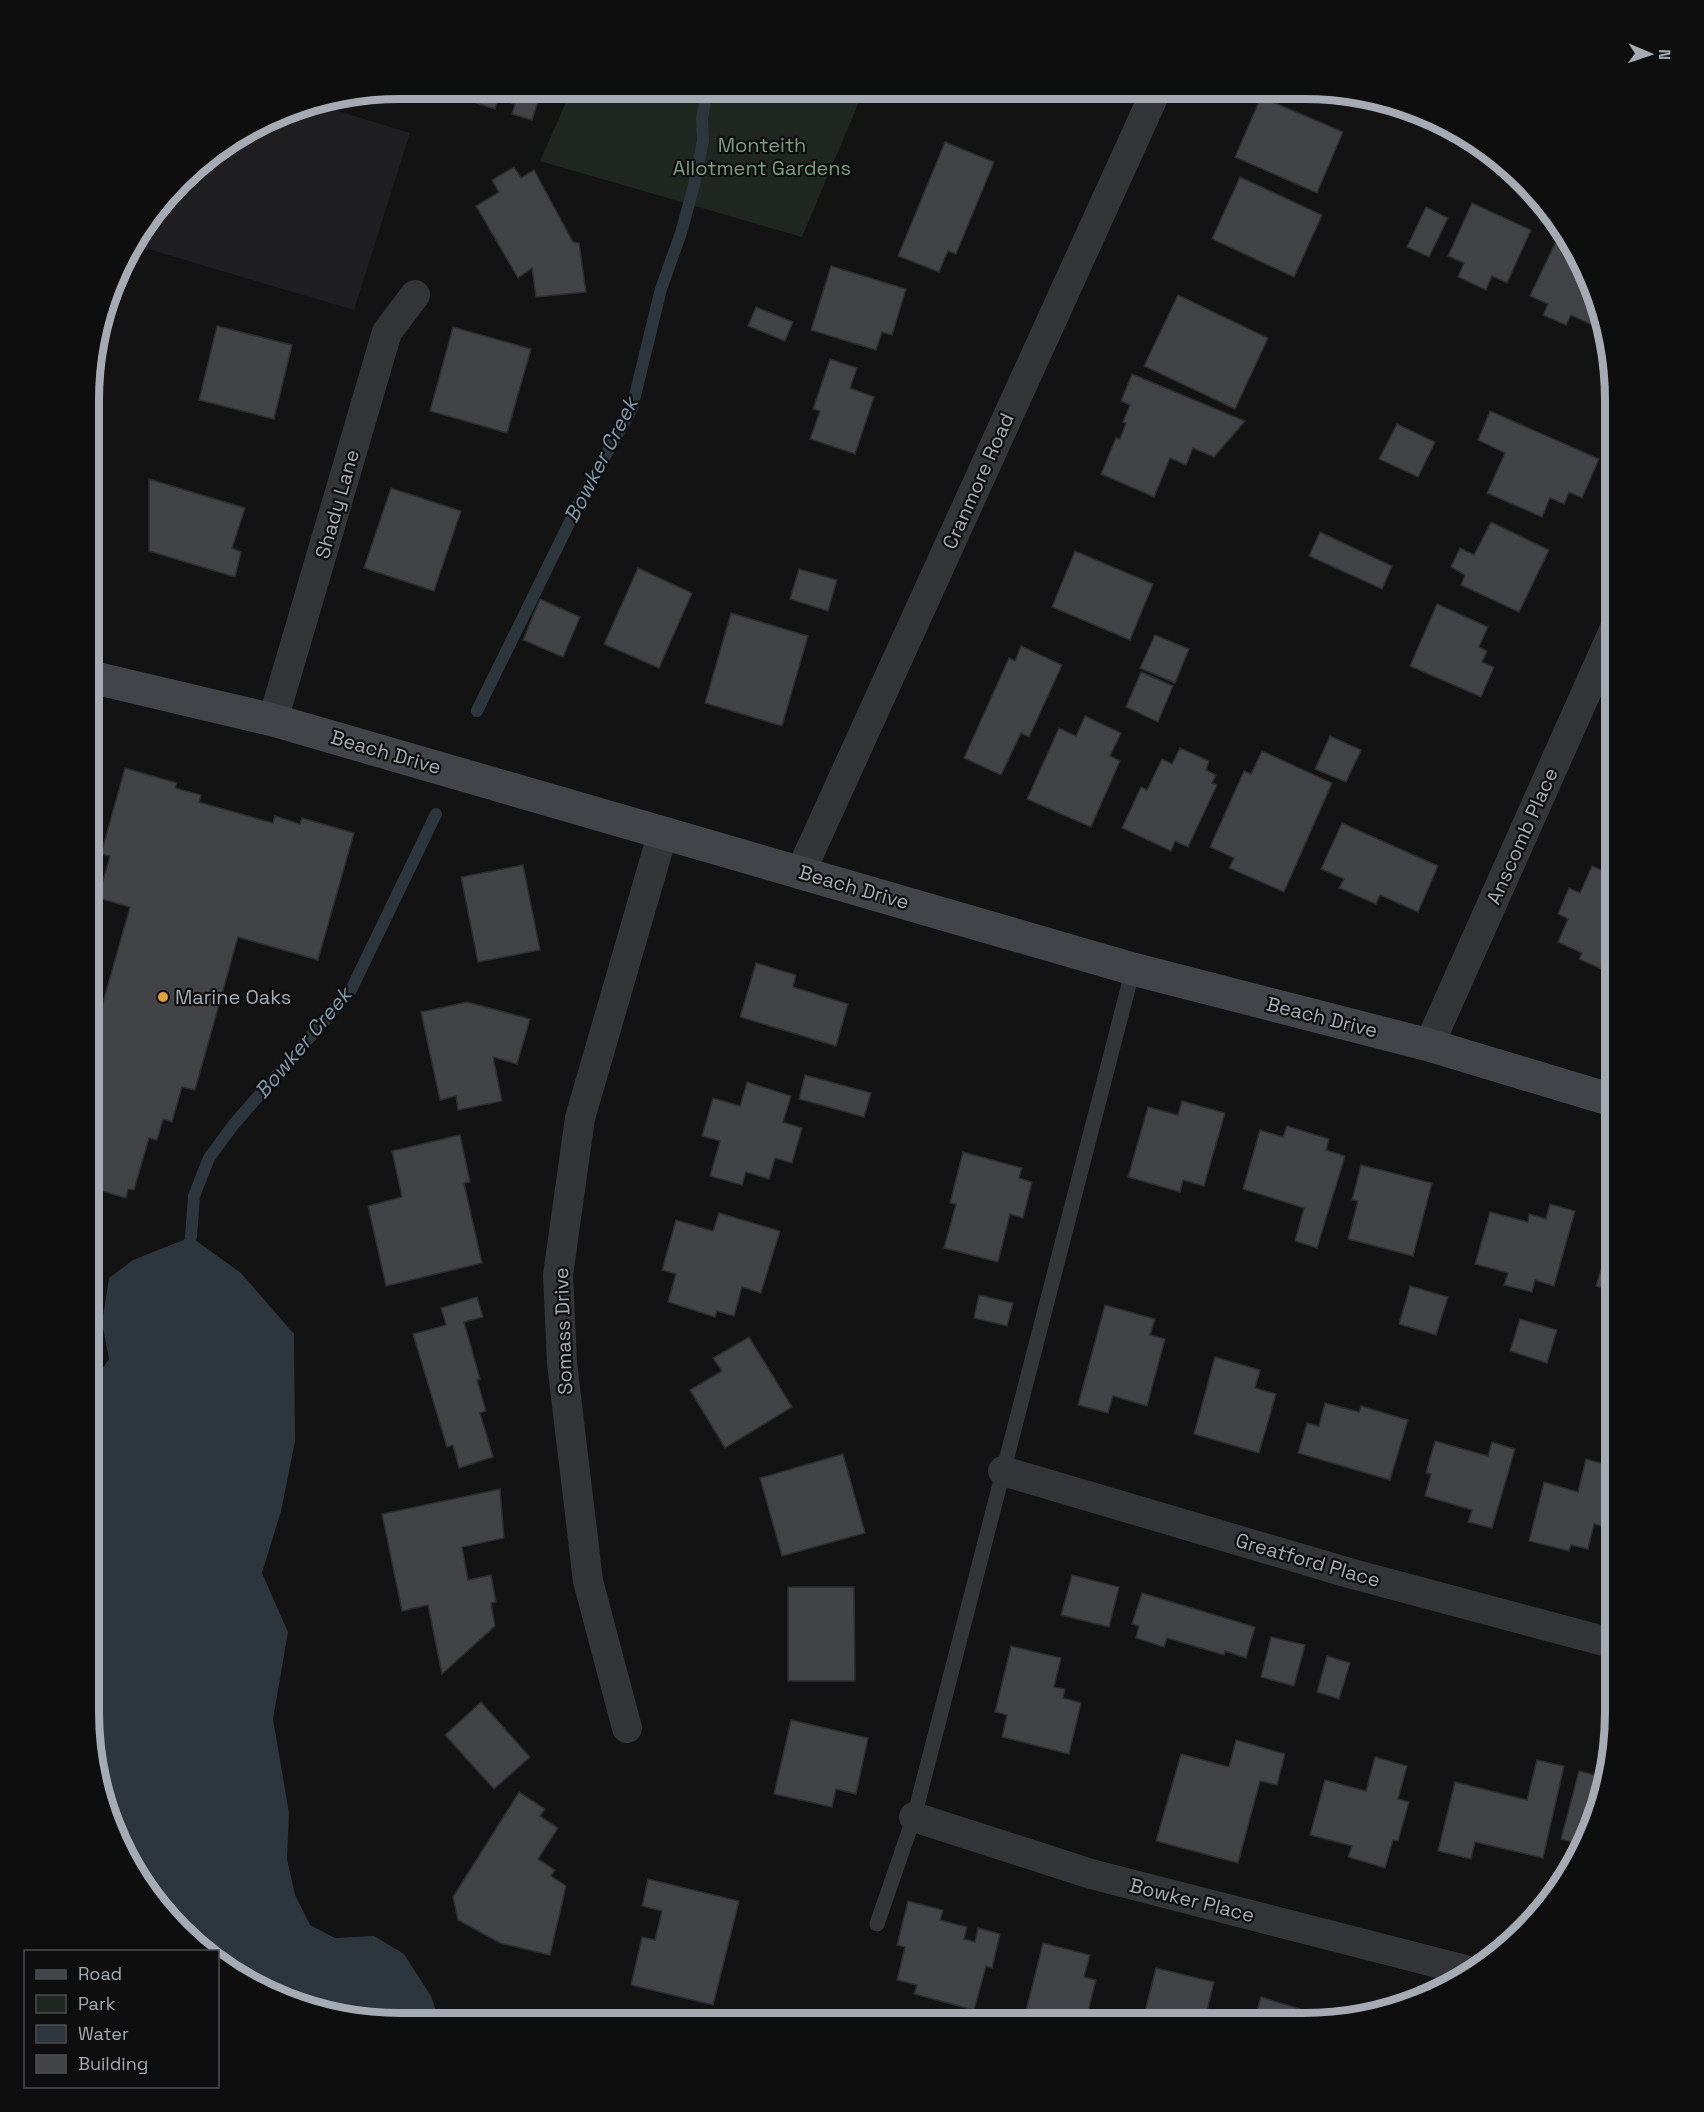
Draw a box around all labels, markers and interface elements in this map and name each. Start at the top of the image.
north arrow [1620,24,1680,84]
text: N [1654,49,1675,60]
park label: Monteith Allotment Gardens [673,132,851,181]
water label: Bowker Creek [557,390,645,527]
street label: Cranmore Road [936,409,1020,553]
street label: Shady Lane [309,446,365,562]
street label: Beach Drive [328,724,444,780]
street label: Anscomb Place [1480,764,1564,908]
street label: Beach Drive [796,859,912,915]
water label: Bowker Creek [248,979,359,1104]
place label: Marine Oaks [175,984,291,1010]
marker: Marine Oaks [156,990,170,1004]
street label: Beach Drive [1264,991,1380,1043]
street label: Somass Drive [548,1267,578,1395]
street label: Greatford Place [1233,1527,1383,1593]
street label: Bowker Place [1127,1872,1257,1928]
legend [24,1950,219,2088]
text: Road [78,1962,122,1985]
text: Park [78,1992,116,2015]
text: Water [78,2022,129,2045]
text: Building [78,2052,148,2075]

